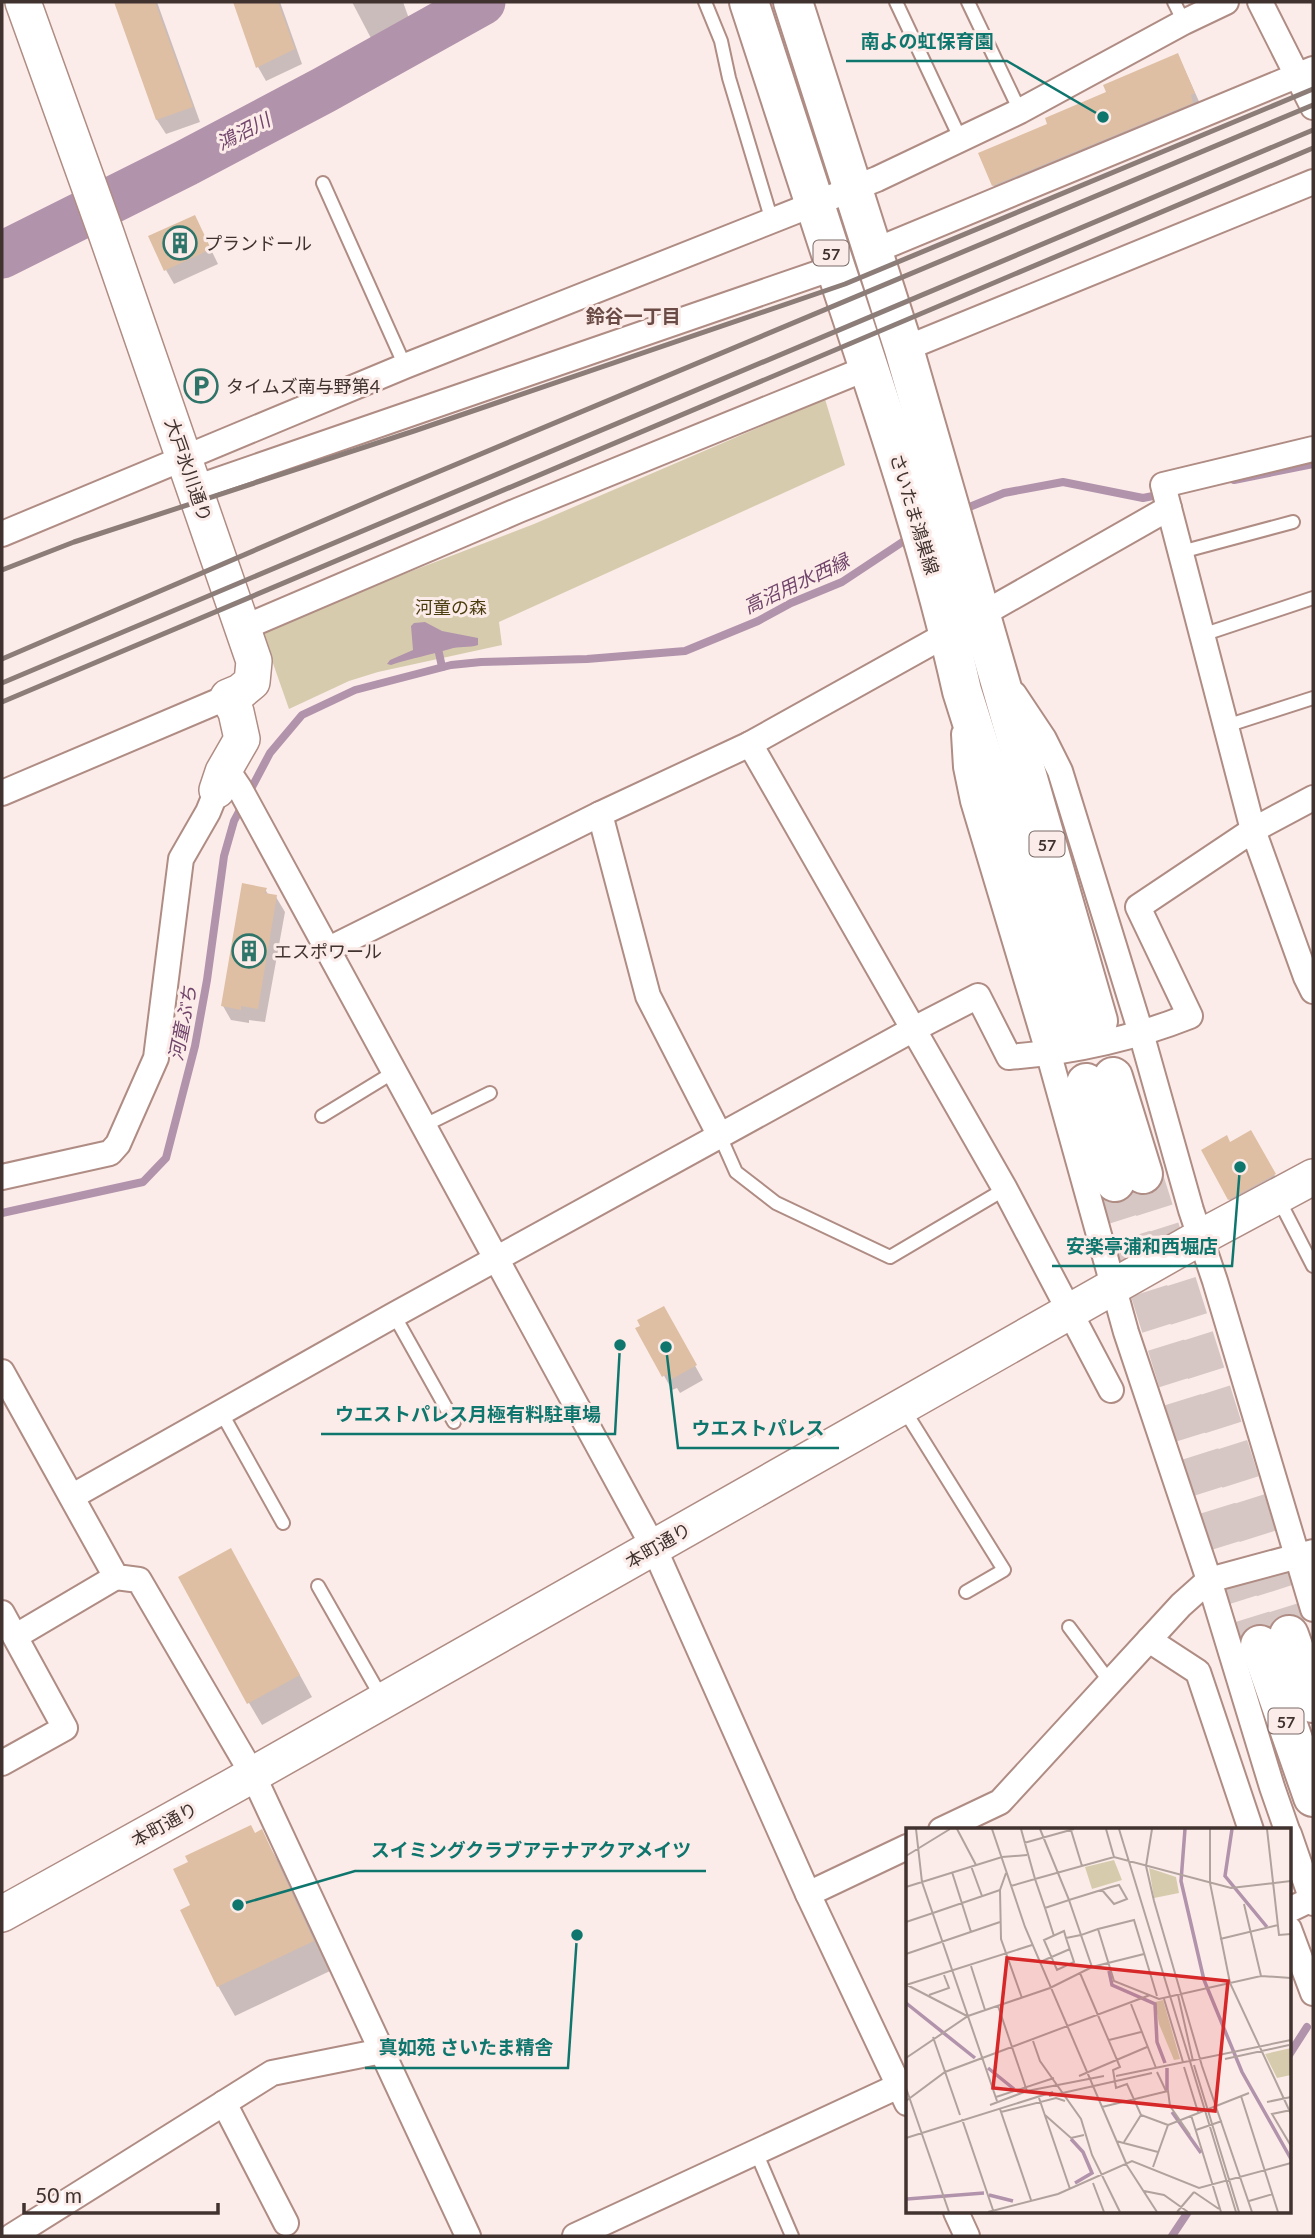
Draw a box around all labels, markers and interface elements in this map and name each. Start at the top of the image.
callout: 南よの虹保育園 [846,21,1007,61]
text: 南よの虹保育園 [860,29,994,52]
water label: 鴻沼川 [212,107,275,154]
building icon: プランドール [161,224,199,262]
place label: プランドール [204,232,312,254]
road number: 57 [814,241,848,266]
district label: 鈴谷一丁目 [585,304,681,327]
parking icon: タイムズ南与野第4 [182,367,220,405]
place label: タイムズ南与野第4 [226,375,380,397]
street label: 大戸氷川通り [161,415,217,525]
street label: さいたま鴻巣線 [886,451,944,577]
water label: 高沼用水西縁 [739,548,854,618]
park label: 河童の森 [415,596,487,618]
road number: 57 [1030,832,1064,856]
building icon: エスポワール [230,932,268,970]
place label: エスポワール [274,940,382,962]
water label: 河童ぶち [163,983,201,1063]
callout: 安楽亭浦和西堀店 [1052,1226,1232,1266]
text: 安楽亭浦和西堀店 [1066,1234,1218,1257]
callout: ウエストパレス月極有料駐車場 [321,1394,615,1434]
text: ウエストパレス月極有料駐車場 [335,1402,601,1425]
callout: ウエストパレス [678,1408,839,1448]
text: ウエストパレス [691,1416,825,1439]
street label: 本町通り [621,1517,695,1573]
road number: 57 [1268,1708,1304,1734]
street label: 本町通り [127,1797,201,1851]
inset map [906,1828,1290,2214]
callout: スイミングクラブアテナアクアメイツ [355,1831,706,1871]
text: スイミングクラブアテナアクアメイツ [371,1838,691,1861]
callout: 真如苑 さいたま精舎 [365,2028,568,2068]
text: 真如苑 さいたま精舎 [378,2035,554,2058]
scale bar [24,2172,219,2216]
text: 50 m [35,2182,82,2207]

